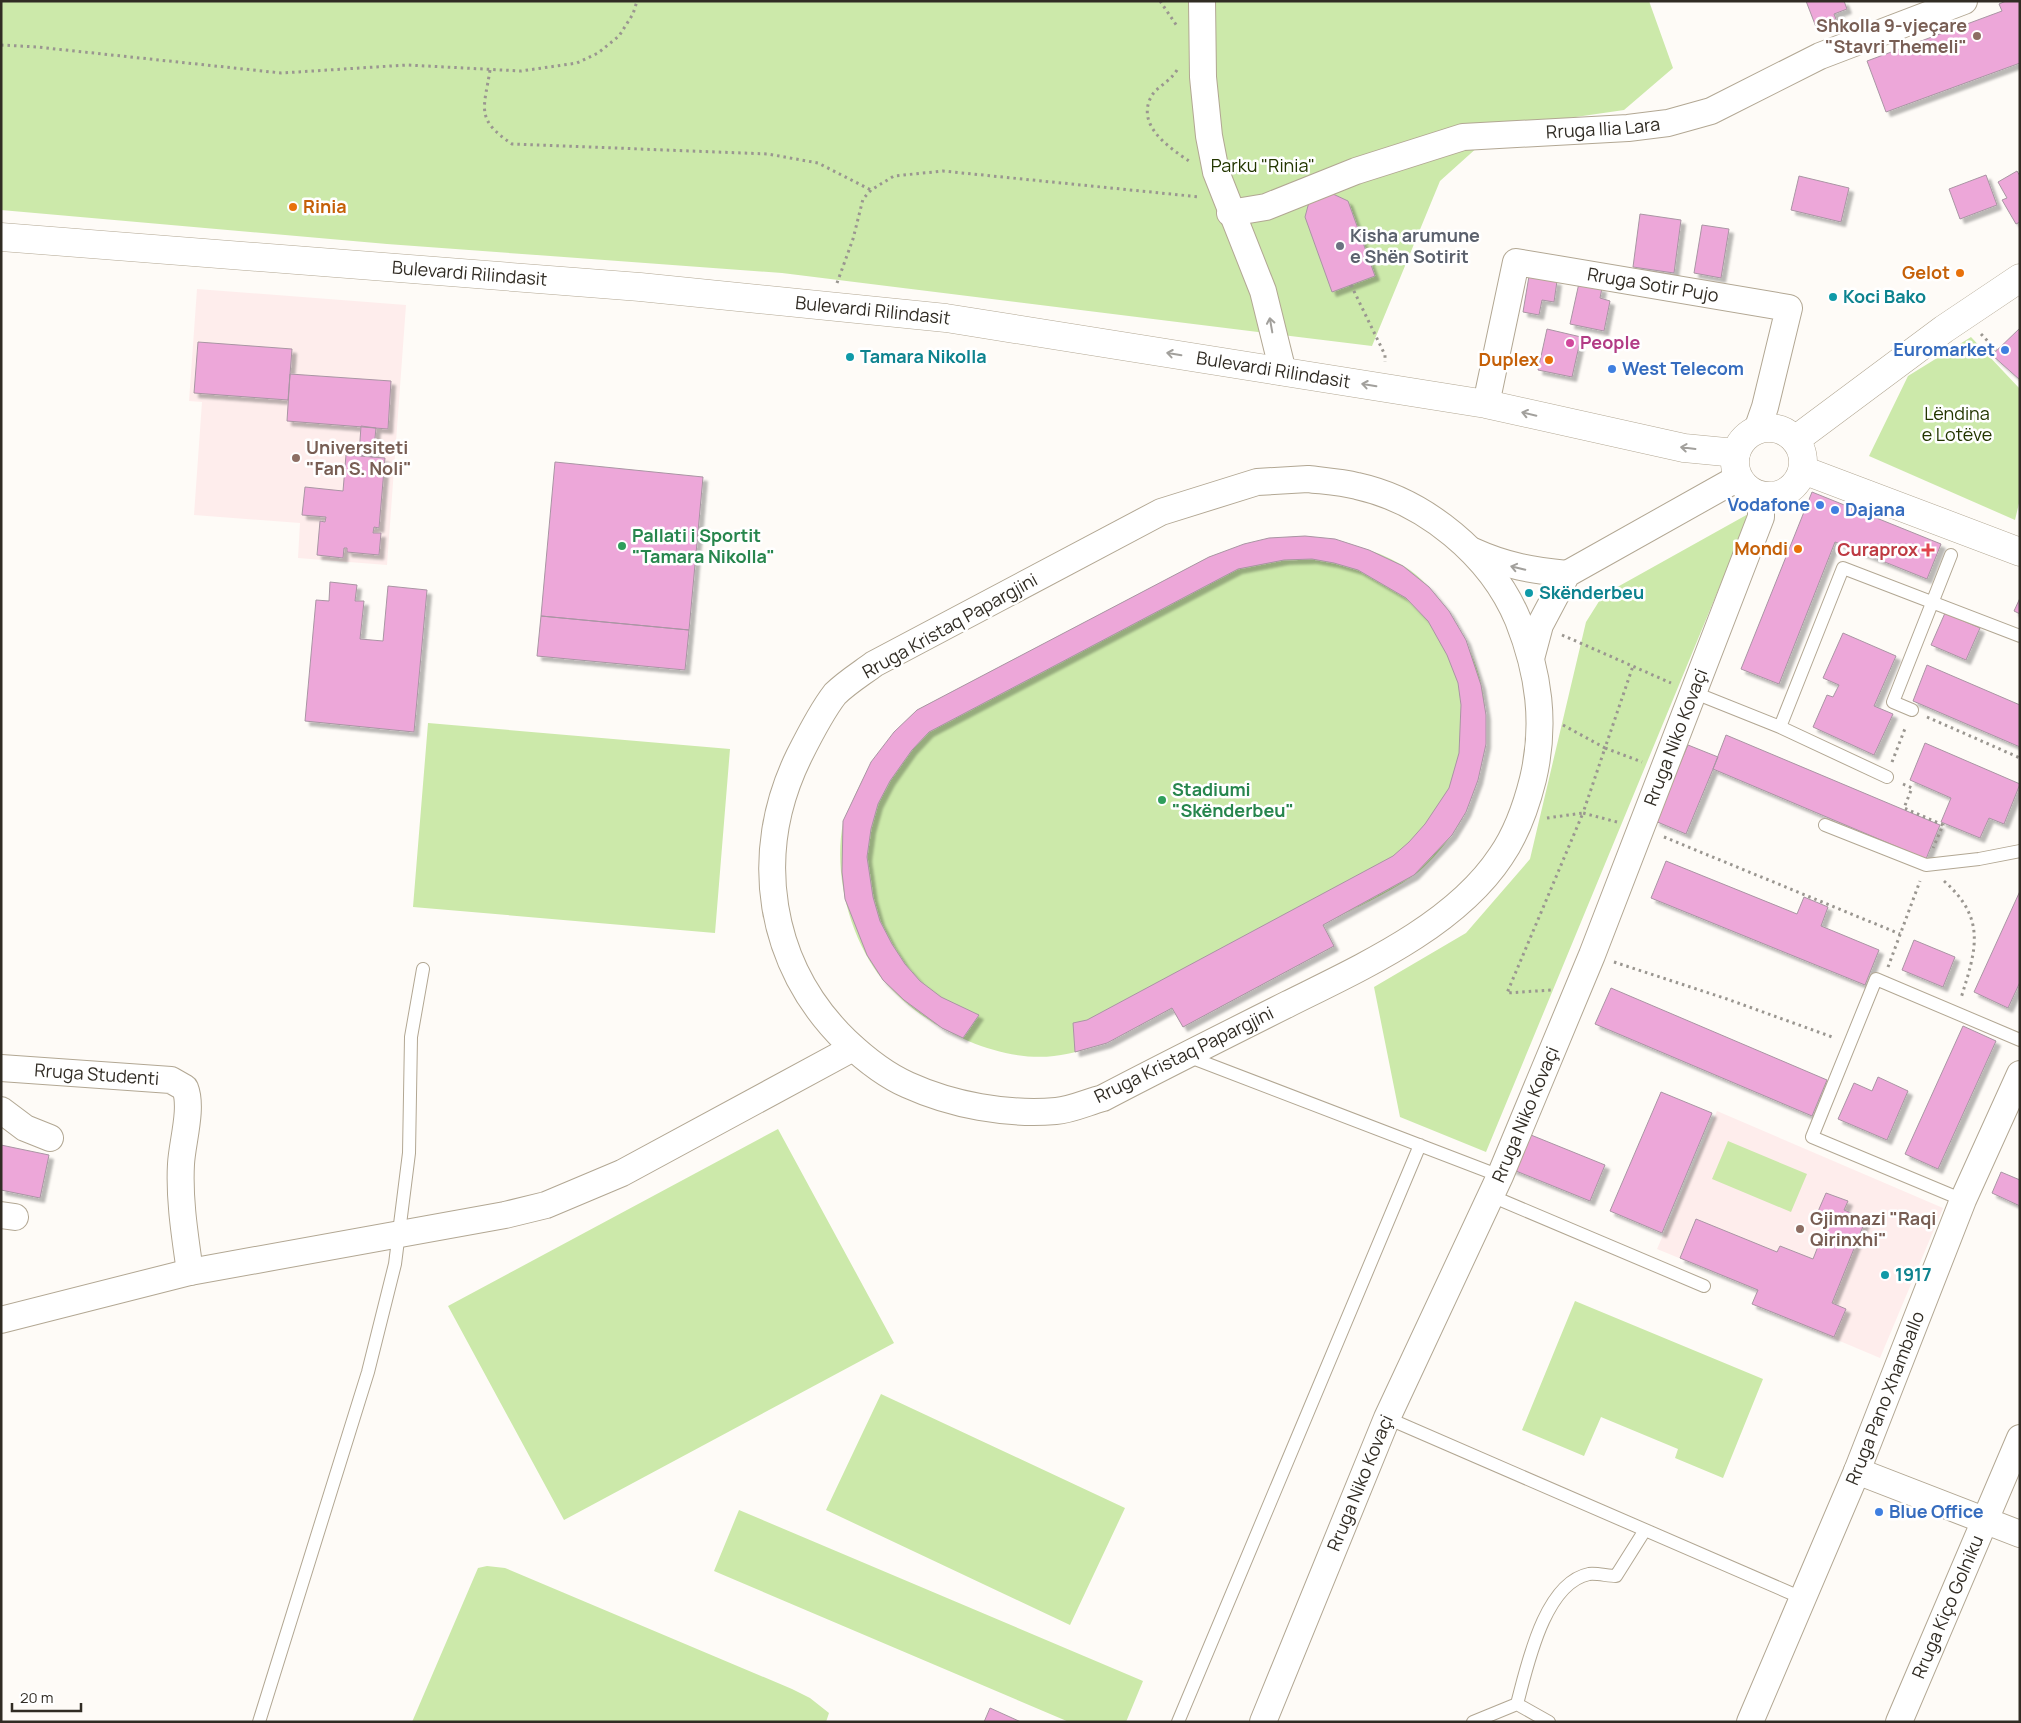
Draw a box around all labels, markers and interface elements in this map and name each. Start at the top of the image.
place label: Shkolla 9-vjeçare "Stavri Themeli" [1816,13,1967,58]
marker: Shkolla 9-vjeçare "Stavri Themeli" [1971,30,1983,42]
street label: Rruga Ilia Lara [1545,111,1661,143]
park label: Parku "Rinia" [1211,153,1315,177]
place label: Rinia [303,194,347,218]
marker: Rinia [287,201,299,213]
place label: Kisha arumune e Shën Sotirit [1350,223,1480,268]
marker: Kisha arumune e Shën Sotirit [1334,240,1346,252]
street label: Bulevardi Rilindasit [391,255,548,291]
place label: Gelot [1902,260,1950,284]
street label: Rruga Sotir Pujo [1586,261,1721,307]
marker: Gelot [1954,267,1966,279]
place label: Koci Bako [1843,284,1926,308]
street label: Bulevardi Rilindasit [794,290,952,330]
marker: Koci Bako [1827,291,1839,303]
one-way arrow [1266,317,1276,333]
place label: People [1580,330,1640,354]
marker: People [1564,337,1576,349]
place label: Euromarket [1893,337,1995,361]
place label: Tamara Nikolla [860,344,987,368]
marker: Euromarket [1999,344,2011,356]
street label: Bulevardi Rilindasit [1195,345,1352,393]
place label: Duplex [1479,347,1539,371]
one-way arrow [1167,349,1183,359]
marker: Tamara Nikolla [844,351,856,363]
marker: Duplex [1543,354,1555,366]
place label: West Telecom [1622,356,1744,380]
marker: West Telecom [1606,363,1618,375]
one-way arrow [1362,380,1378,390]
park label: Lëndina e Lotëve [1922,401,1992,446]
one-way arrow [1522,409,1538,418]
place label: Universiteti "Fan S. Noli" [306,435,412,480]
one-way arrow [1680,443,1696,453]
marker: Universiteti "Fan S. Noli" [290,452,302,464]
place label: Vodafone [1727,492,1810,516]
place label: Dajana [1845,497,1905,521]
marker: Vodafone [1814,499,1826,511]
marker: Dajana [1829,504,1841,516]
place label: Pallati i Sportit "Tamara Nikolla" [632,523,775,568]
place label: Mondi [1734,536,1788,560]
place label: Curaprox [1837,537,1918,561]
marker: Pallati i Sportit "Tamara Nikolla" [616,540,628,552]
marker: Mondi [1792,543,1804,555]
marker: Curaprox [1922,544,1934,556]
one-way arrow [1511,563,1527,572]
street label: Rruga Kristaq Papargjini [858,567,1041,683]
place label: Skënderbeu [1539,580,1644,604]
marker: Skënderbeu [1523,587,1535,599]
street label: Rruga Niko Kovaçi [1638,665,1712,809]
place label: Stadiumi "Skënderbeu" [1172,777,1294,822]
marker: Stadiumi "Skënderbeu" [1156,794,1168,806]
street label: Rruga Kristaq Papargjini [1090,1000,1277,1108]
street label: Rruga Niko Kovaçi [1486,1043,1564,1186]
street label: Rruga Studenti [34,1057,160,1090]
place label: Gjimnazi "Raqi Qirinxhi" [1810,1206,1936,1251]
marker: Gjimnazi "Raqi Qirinxhi" [1794,1223,1806,1235]
place label: 1917 [1895,1262,1932,1286]
marker: 1917 [1879,1269,1891,1281]
street label: Rruga Pano Xhamballo [1839,1307,1929,1488]
street label: Rruga Niko Kovaçi [1321,1410,1398,1554]
place label: Blue Office [1889,1499,1984,1523]
marker: Blue Office [1873,1506,1885,1518]
street label: Rruga Kiço Golniku [1906,1531,1988,1682]
scale bar [12,1680,81,1712]
text: 20 m [20,1687,53,1708]

